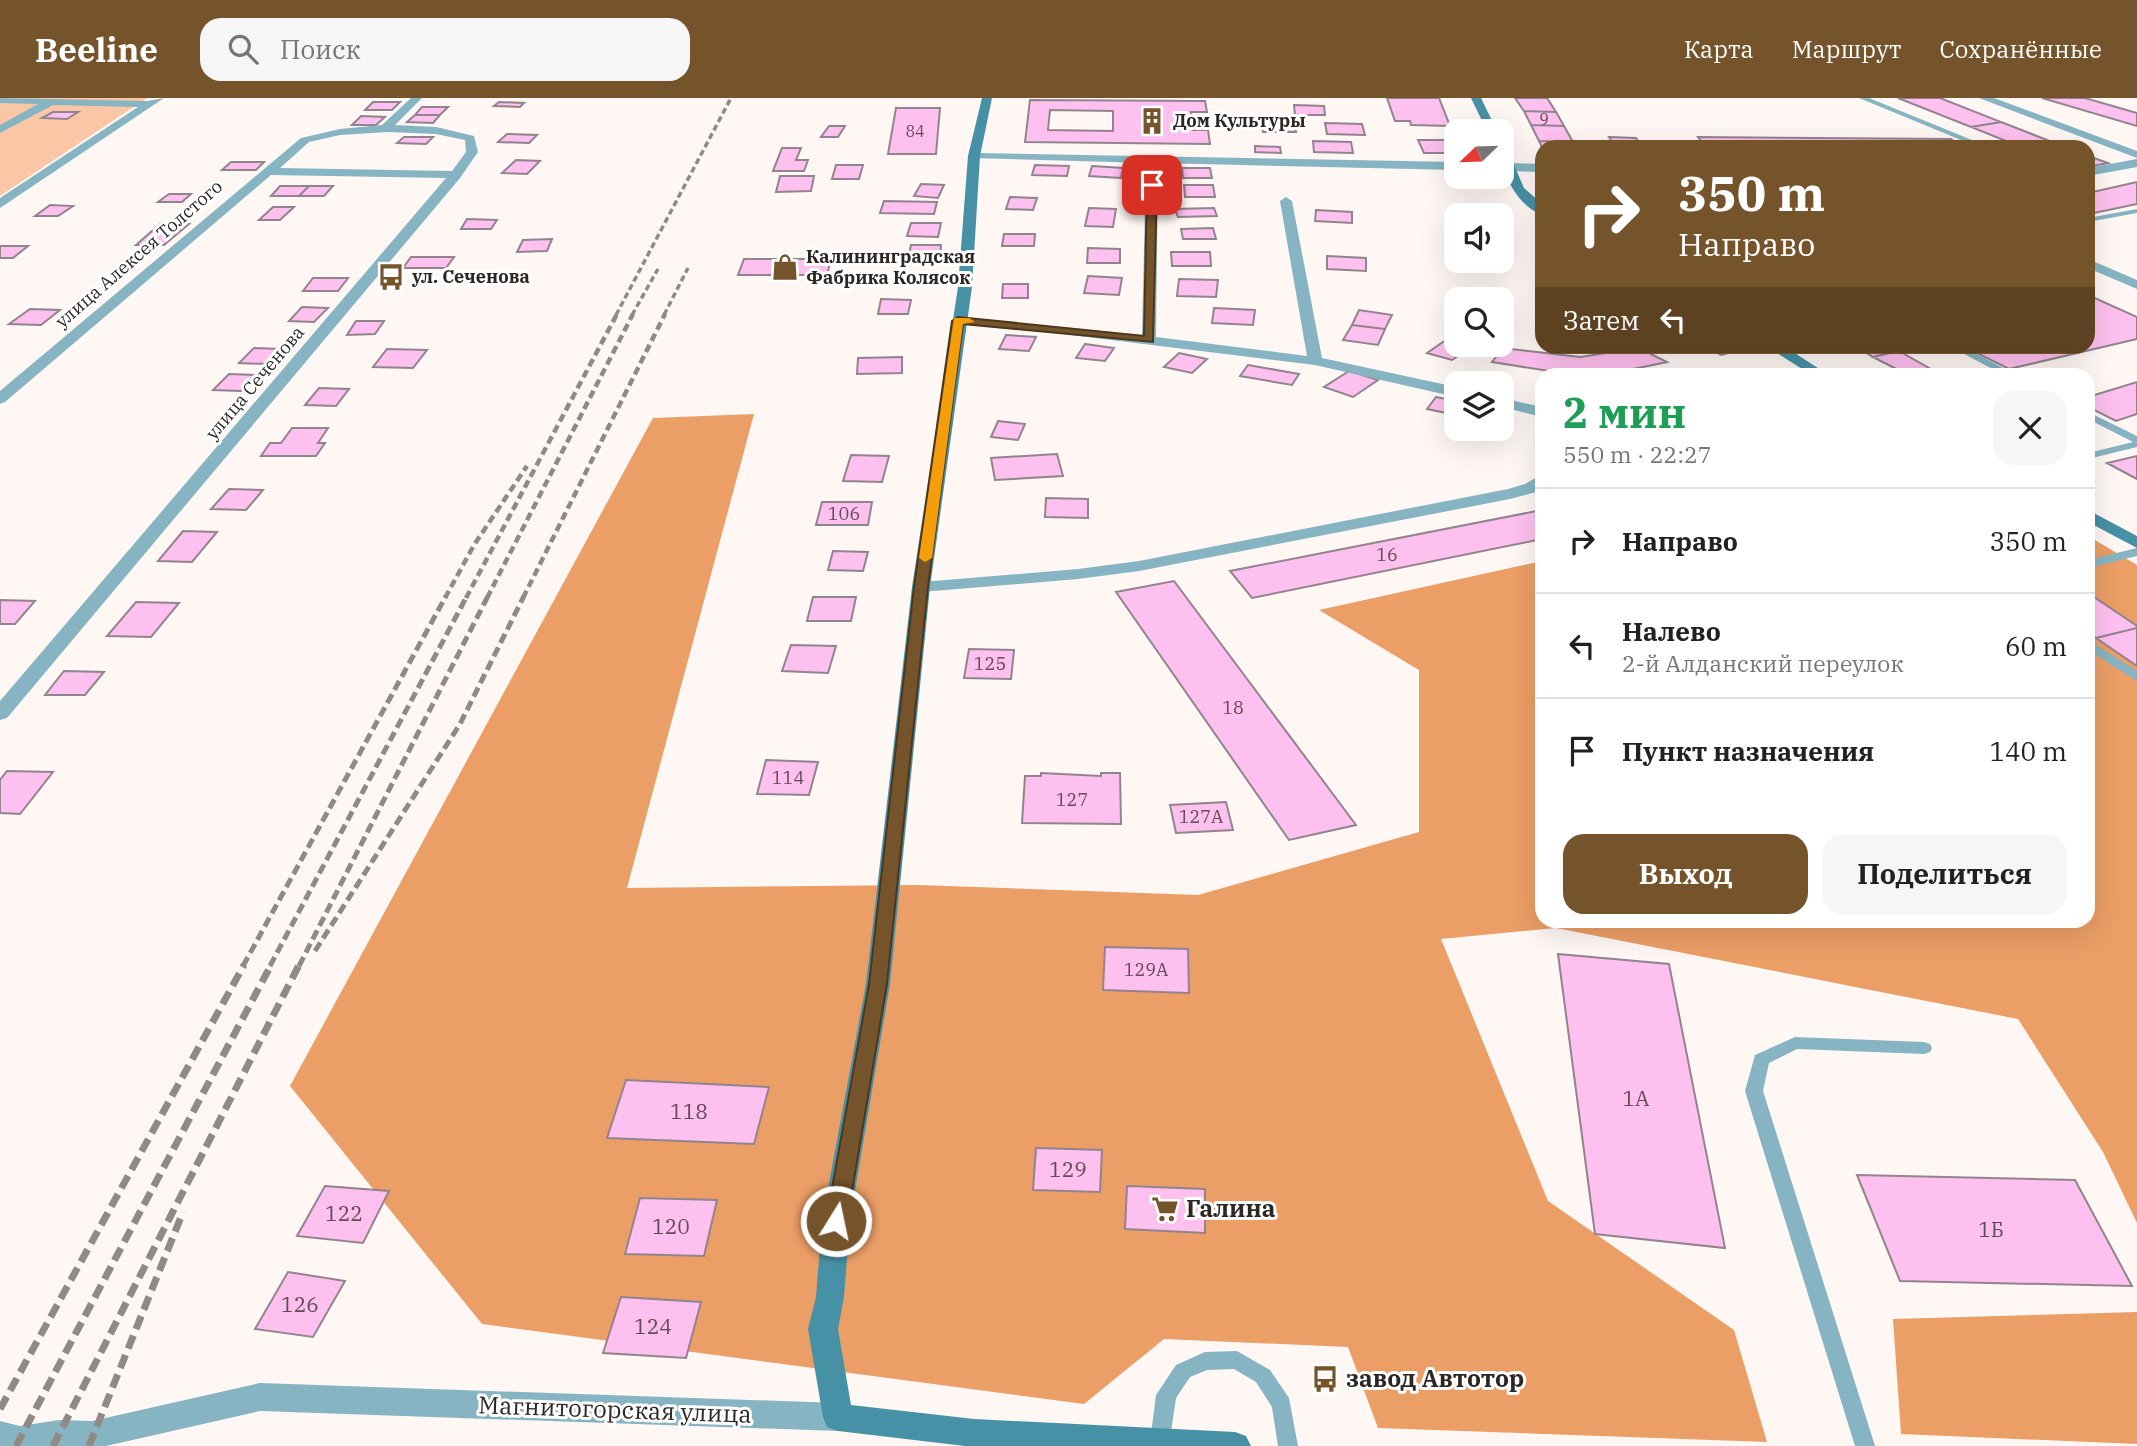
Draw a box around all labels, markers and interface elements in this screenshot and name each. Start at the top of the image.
search box [200,18,690,81]
text: Beeline [35,28,158,71]
icon: search [224,30,262,68]
text: Поиск [280,32,361,66]
text: Карта [1684,33,1754,65]
text: Маршрут [1792,33,1901,65]
text: Сохранённые [1939,33,2102,65]
building icon: Дом Культуры [1137,106,1167,136]
place label: Дом Культуры [1173,109,1306,132]
house number: 9 [1539,109,1549,129]
north arrow [1444,119,1514,189]
map controls [1444,119,1514,441]
house number: 84 [905,121,925,141]
pin [1122,155,1182,215]
text: 350 m [1678,161,1825,224]
icon: arrive [1133,166,1171,204]
icon: right [1563,168,1654,259]
street label: улица Алексея Толстого [50,175,227,333]
button: sound [1444,203,1514,273]
text: Направо [1678,223,1815,265]
place label: Калининградская Фабрика Колясок [806,245,975,289]
shop icon: Калининградская Фабрика Колясок [770,252,800,282]
bus stop icon: ул. Сеченова [376,262,406,292]
place label: ул. Сеченова [411,265,530,288]
button: search [1444,287,1514,357]
icon: left [1654,301,1692,339]
text: Затем [1563,303,1640,337]
street label: улица Сеченова [200,321,309,444]
button: layers [1444,371,1514,441]
text: 2 мин [1563,385,1686,440]
button: close [1993,391,2067,465]
text: 550 m · 22:27 [1563,439,1712,469]
house number: 106 [828,502,860,525]
icon: right [1563,522,1601,560]
text: Направо [1622,524,1738,558]
text: 350 m [1989,524,2067,558]
house number: 16 [1376,543,1398,566]
text: Налево [1622,614,1721,648]
icon: left [1563,627,1601,665]
text: 60 m [2005,629,2067,663]
text: 2-й Алданский переулок [1622,648,1904,678]
house number: 125 [974,652,1006,675]
house number: 18 [1222,696,1244,719]
icon: arrive [1563,732,1601,770]
text: Пункт назначения [1622,734,1874,768]
text: 140 m [1989,734,2067,768]
house number: 114 [772,766,804,789]
house number: 127 [1056,788,1088,811]
house number: 127А [1179,805,1224,828]
button: Выход [1563,834,1808,914]
button: Поделиться [1822,834,2067,914]
house number: 129А [1124,958,1169,981]
house number: 1А [1622,1084,1650,1112]
house number: 118 [670,1097,708,1125]
house number: 129 [1049,1155,1087,1183]
position arrow [799,1184,873,1258]
place label: Галина [1186,1192,1276,1224]
supermarket icon: Галина [1150,1194,1180,1224]
house number: 122 [325,1199,363,1227]
house number: 120 [652,1212,690,1240]
house number: 1Б [1978,1215,2004,1243]
house number: 126 [281,1290,319,1318]
house number: 124 [634,1312,672,1340]
place label: завод Автотор [1346,1362,1524,1394]
bus stop icon: завод Автотор [1310,1364,1340,1394]
street label: Магнитогорская улица [478,1388,752,1430]

